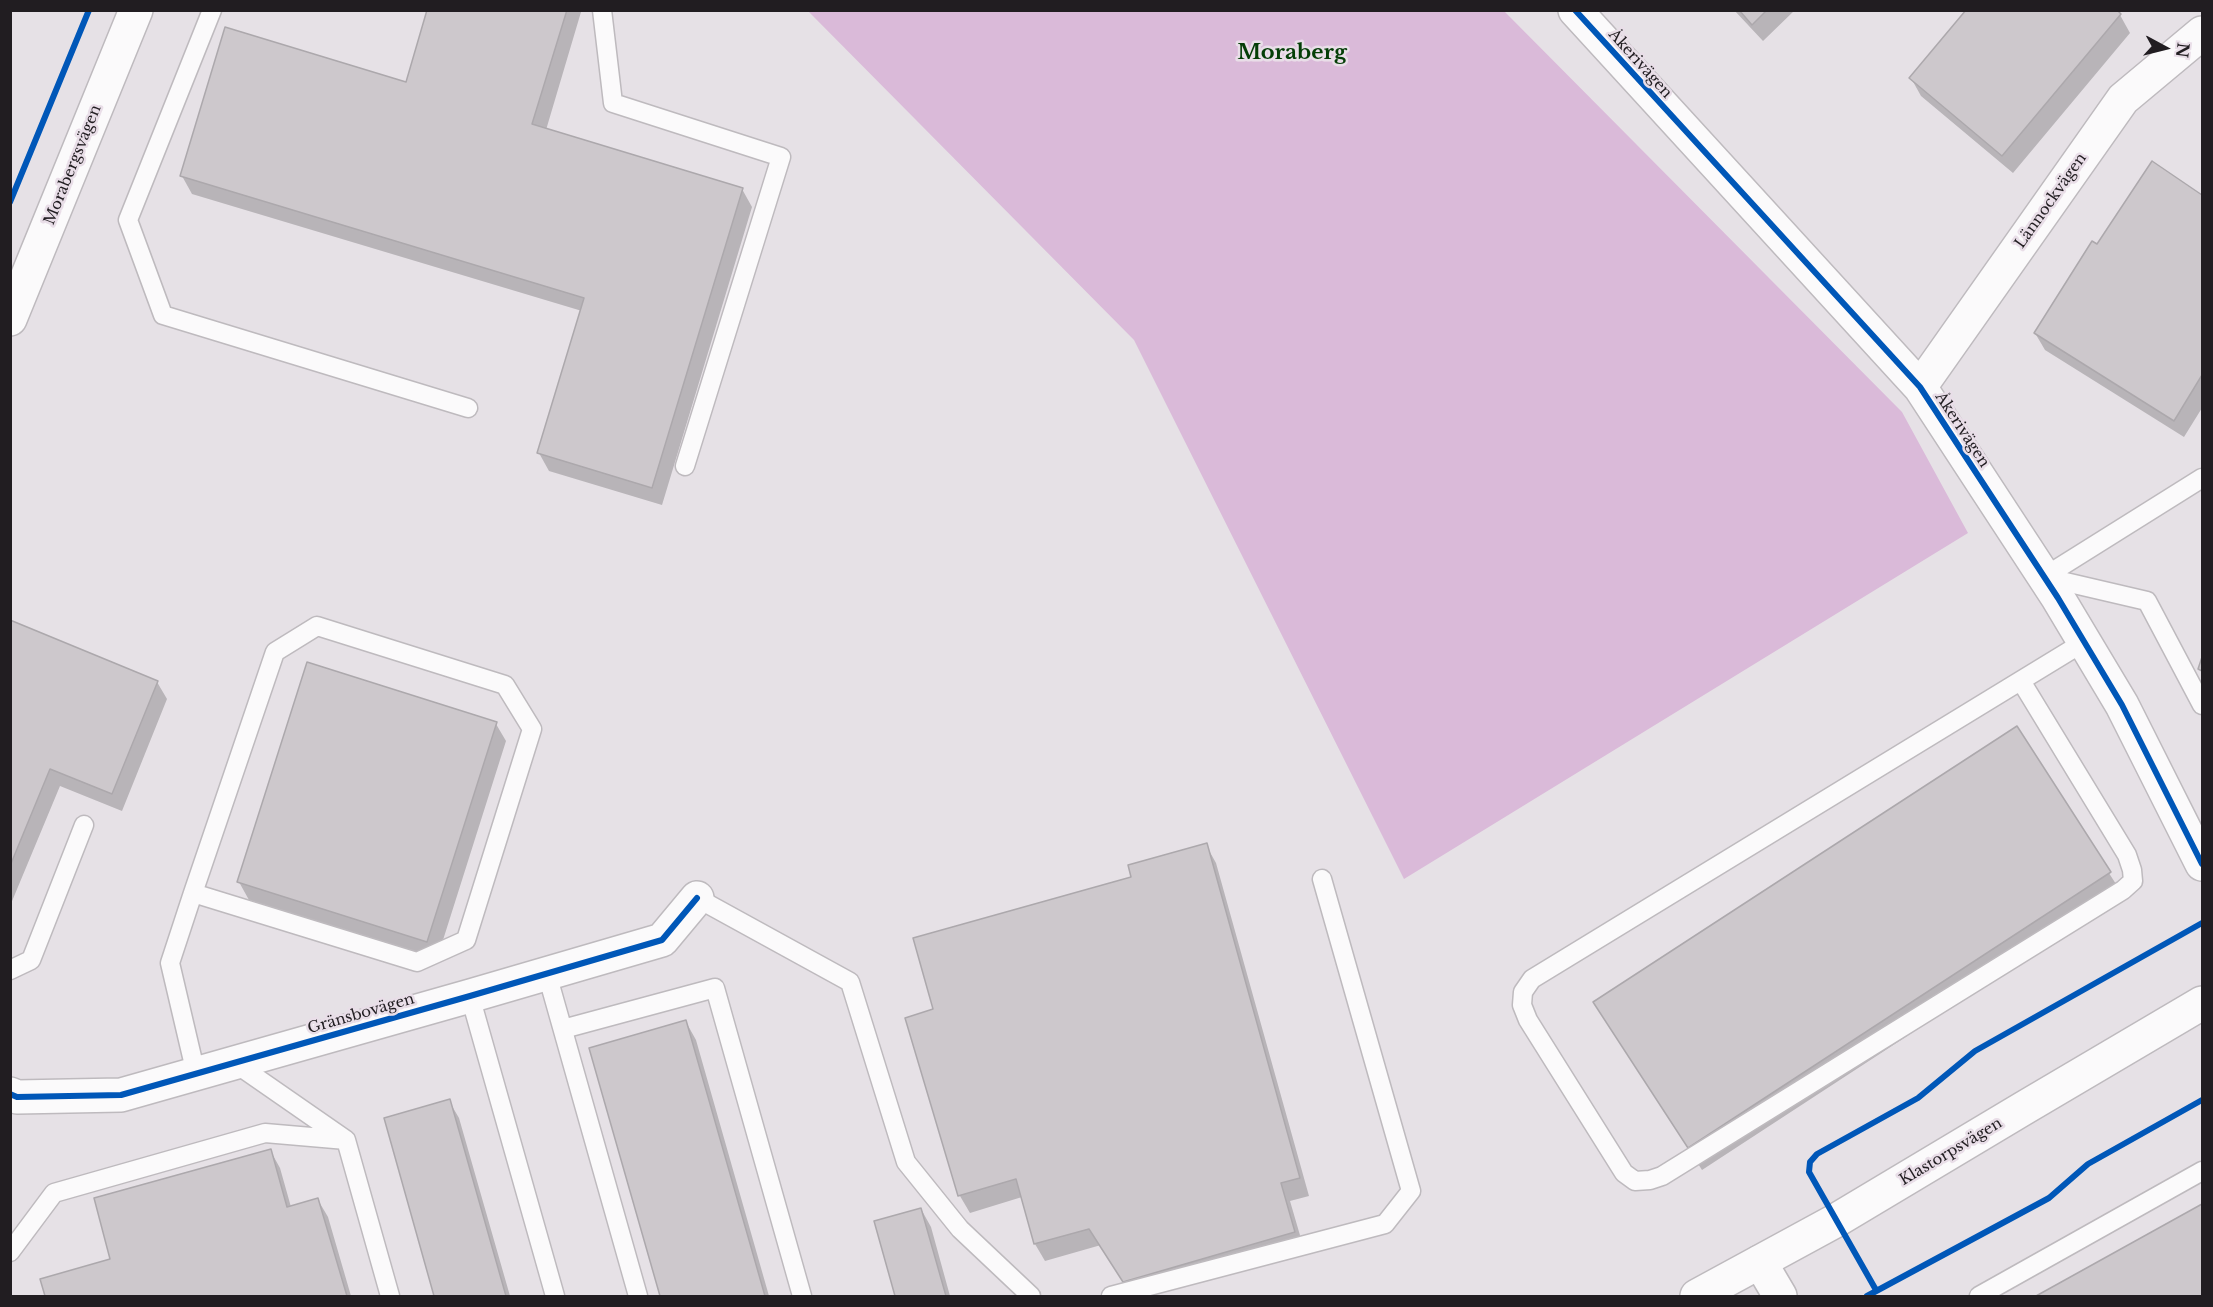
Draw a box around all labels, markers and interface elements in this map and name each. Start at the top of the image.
north arrow [2135,18,2195,78]
street label: Åkerivägen [1604,26,1676,102]
district label: Moraberg [1237,40,1347,66]
text: N [2172,41,2194,59]
street label: Morabergsvägen [41,102,105,228]
street label: Lännockvägen [2011,150,2091,252]
street label: Åkerivägen [1931,389,1993,471]
street label: Gränsbovägen [306,990,416,1038]
street label: Klastorpsvägen [1897,1114,2005,1190]

